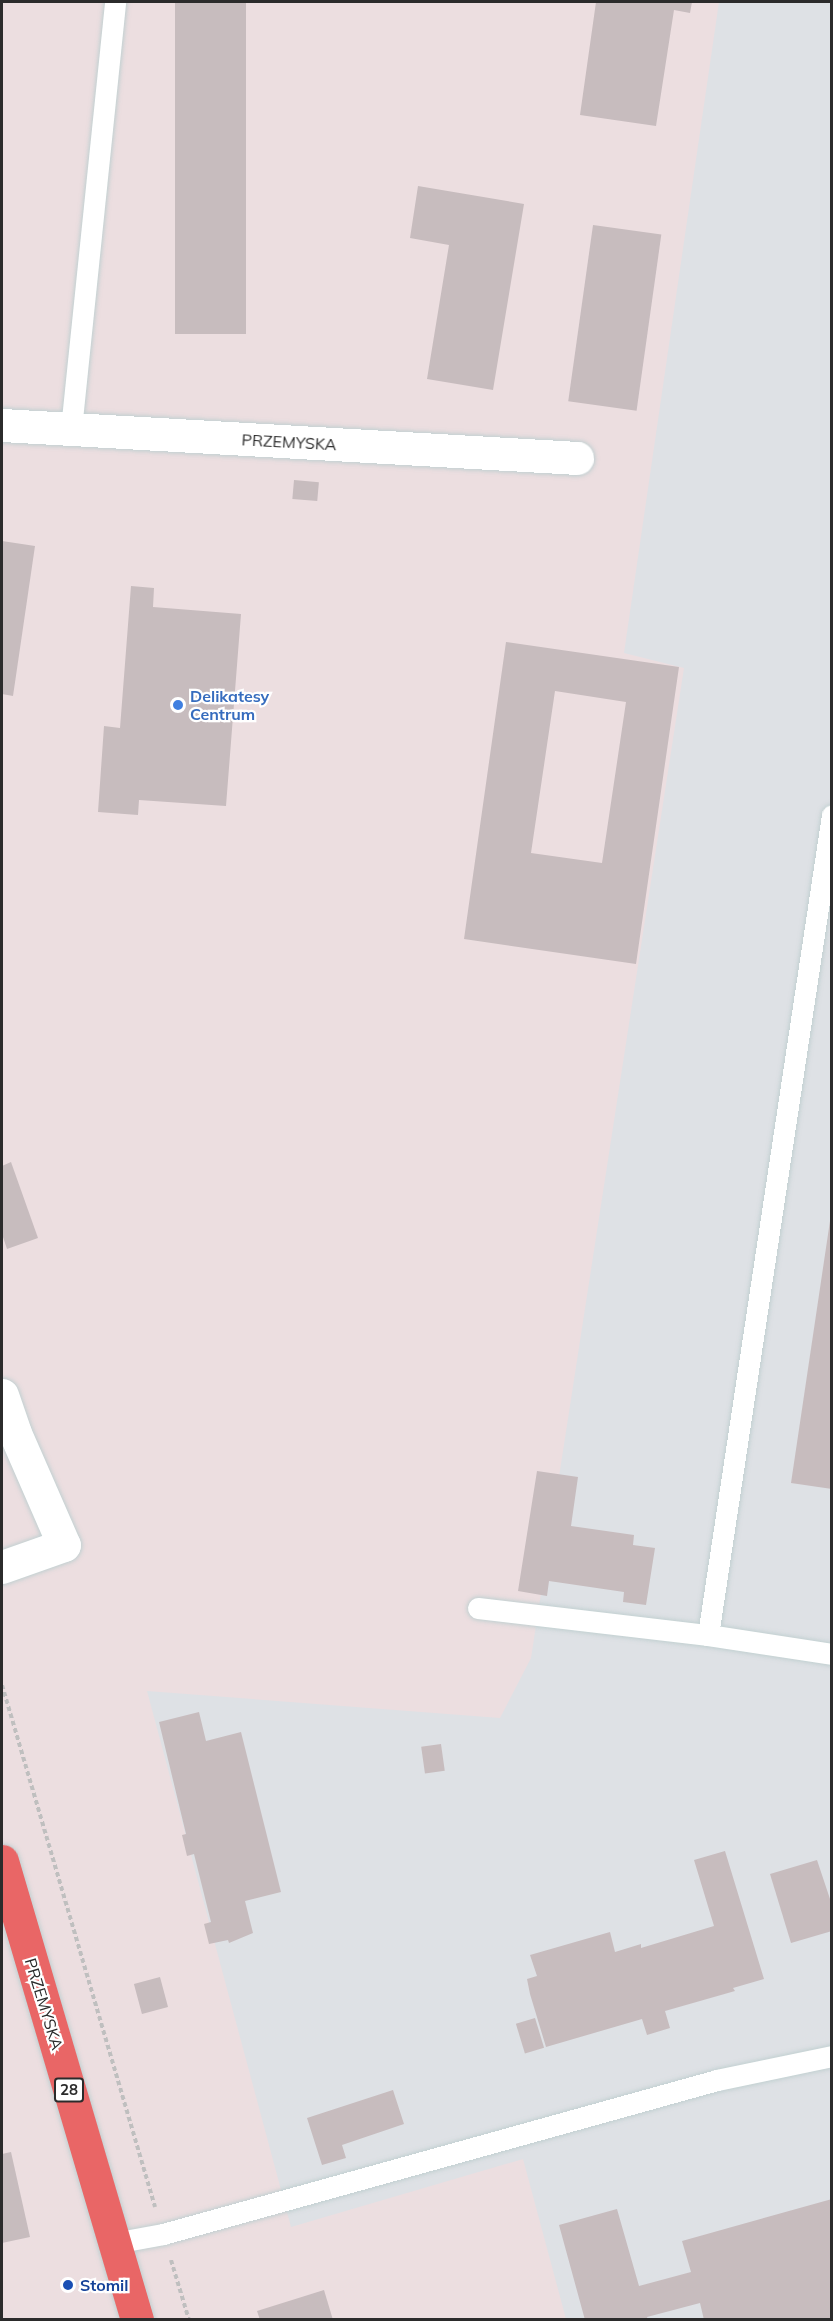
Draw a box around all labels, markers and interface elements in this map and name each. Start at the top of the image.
street label: PRZEMYSKA [241,430,337,454]
place label: Delikatesy Centrum [190,686,269,724]
marker: Delikatesy Centrum [171,698,185,712]
street label: PRZEMYSKA [21,1956,67,2052]
road number: 28 [54,2078,84,2102]
place label: Stomil [80,2275,128,2295]
marker: Stomil [61,2278,75,2292]

